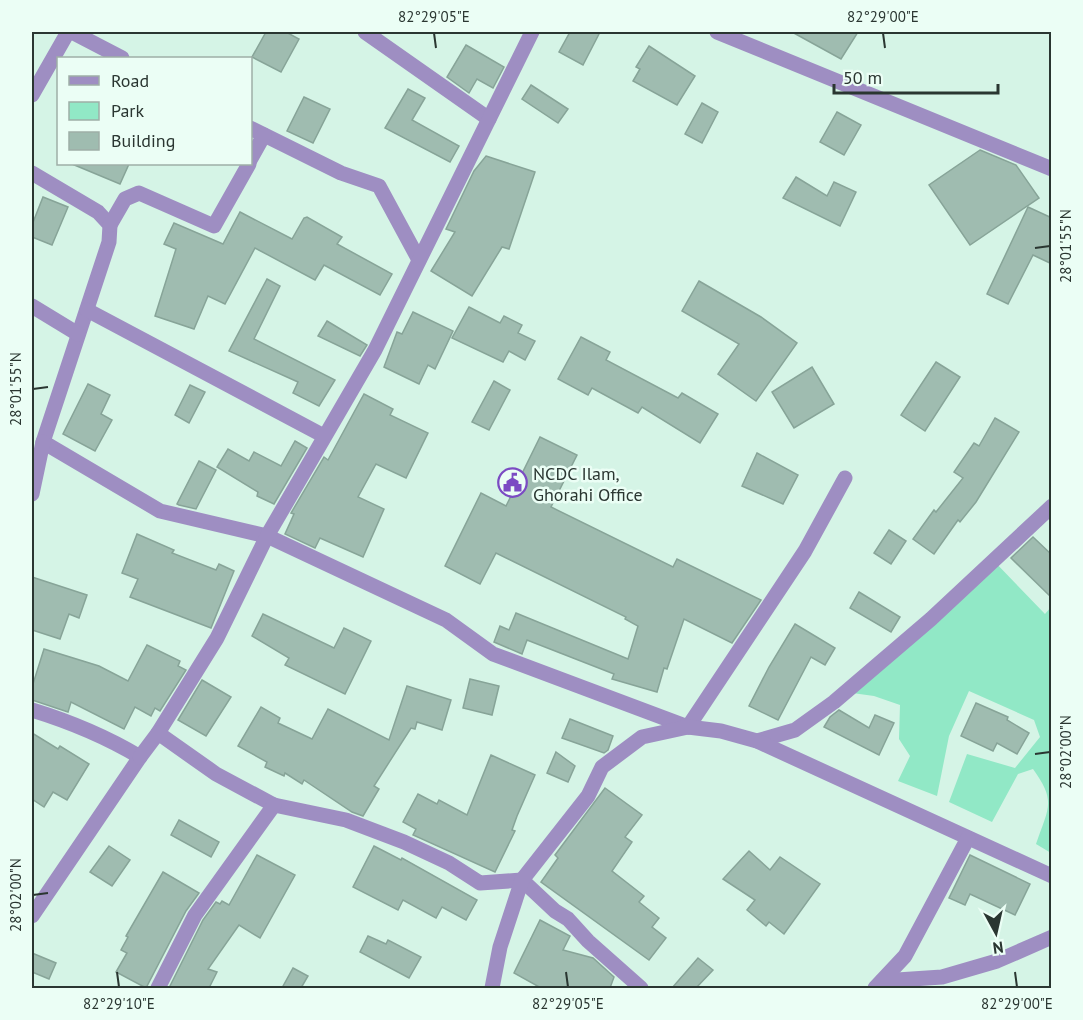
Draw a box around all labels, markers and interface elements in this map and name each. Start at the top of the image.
text: 82°29'05"E [398,7,470,26]
text: 82°29'00"E [847,7,919,26]
legend [57,57,252,165]
scale bar [834,57,998,95]
text: 50 m [843,66,882,89]
text: Road [111,69,149,92]
text: Park [111,99,144,122]
text: Building [111,129,175,152]
text: 28°01'55"N [1056,209,1075,283]
text: 28°01'55"N [6,352,25,426]
place label: NCDC Ilam, Ghorahi Office [533,462,643,506]
public building icon: NCDC Ilam, Ghorahi Office [496,467,528,499]
text: 28°02'00"N [1056,715,1075,789]
text: 28°02'00"N [6,858,25,932]
north arrow [966,903,1026,963]
text: N [991,937,1005,958]
text: 82°29'10"E [83,994,155,1013]
text: 82°29'05"E [532,994,604,1013]
text: 82°29'00"E [981,994,1053,1013]

